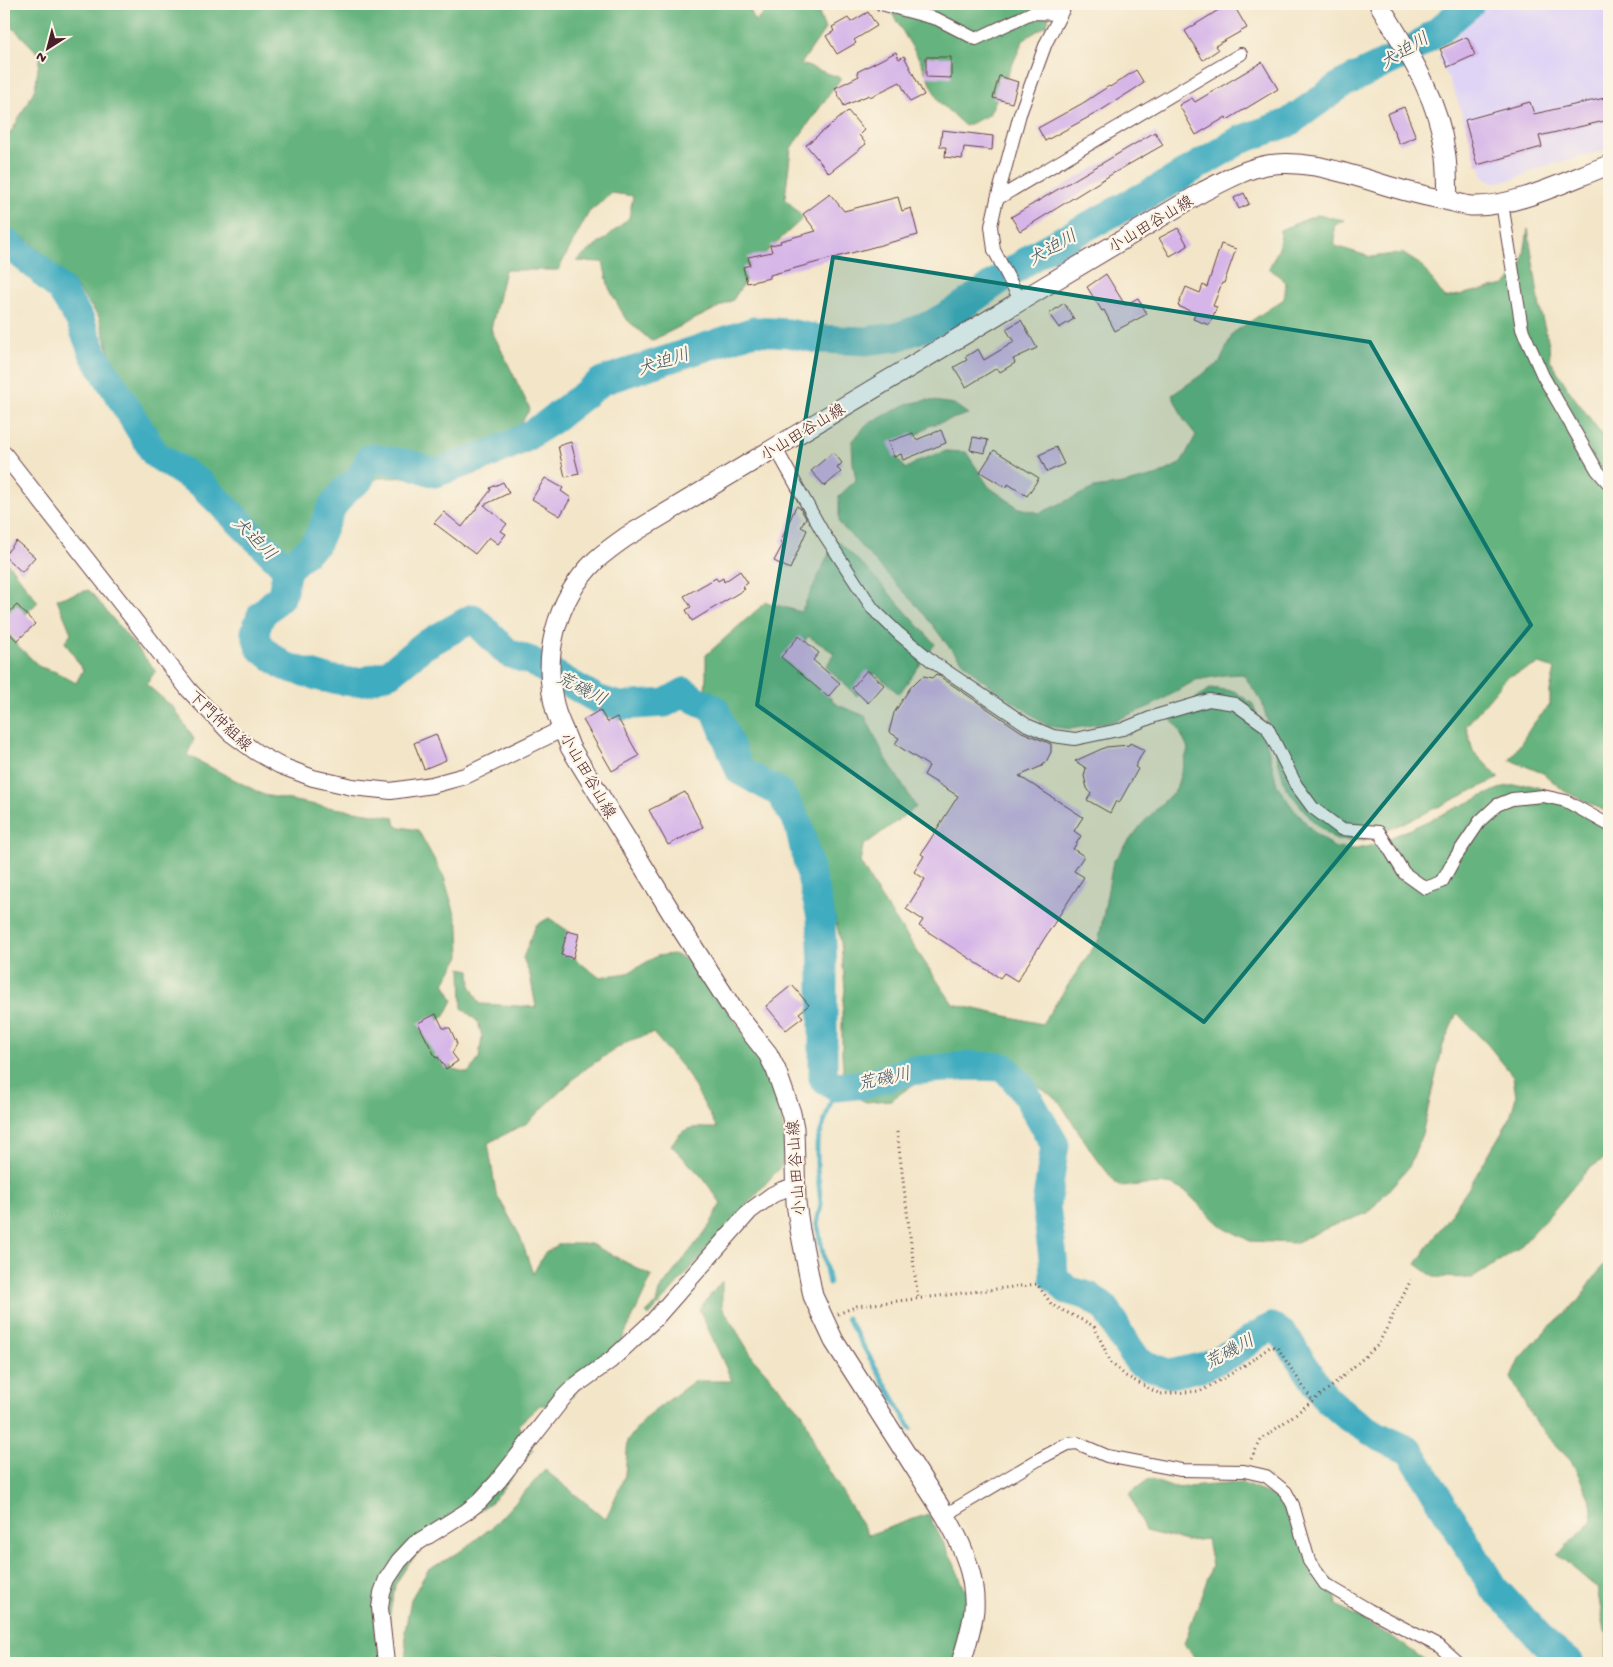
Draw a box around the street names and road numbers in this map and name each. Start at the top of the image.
street label: 小山田谷山線 [1105,191,1198,259]
street label: 小山田谷山線 [757,399,850,467]
street label: 下門仲組線 [183,687,256,757]
street label: 小山田谷山線 [554,729,620,823]
street label: 小山田谷山線 [784,1119,811,1216]

